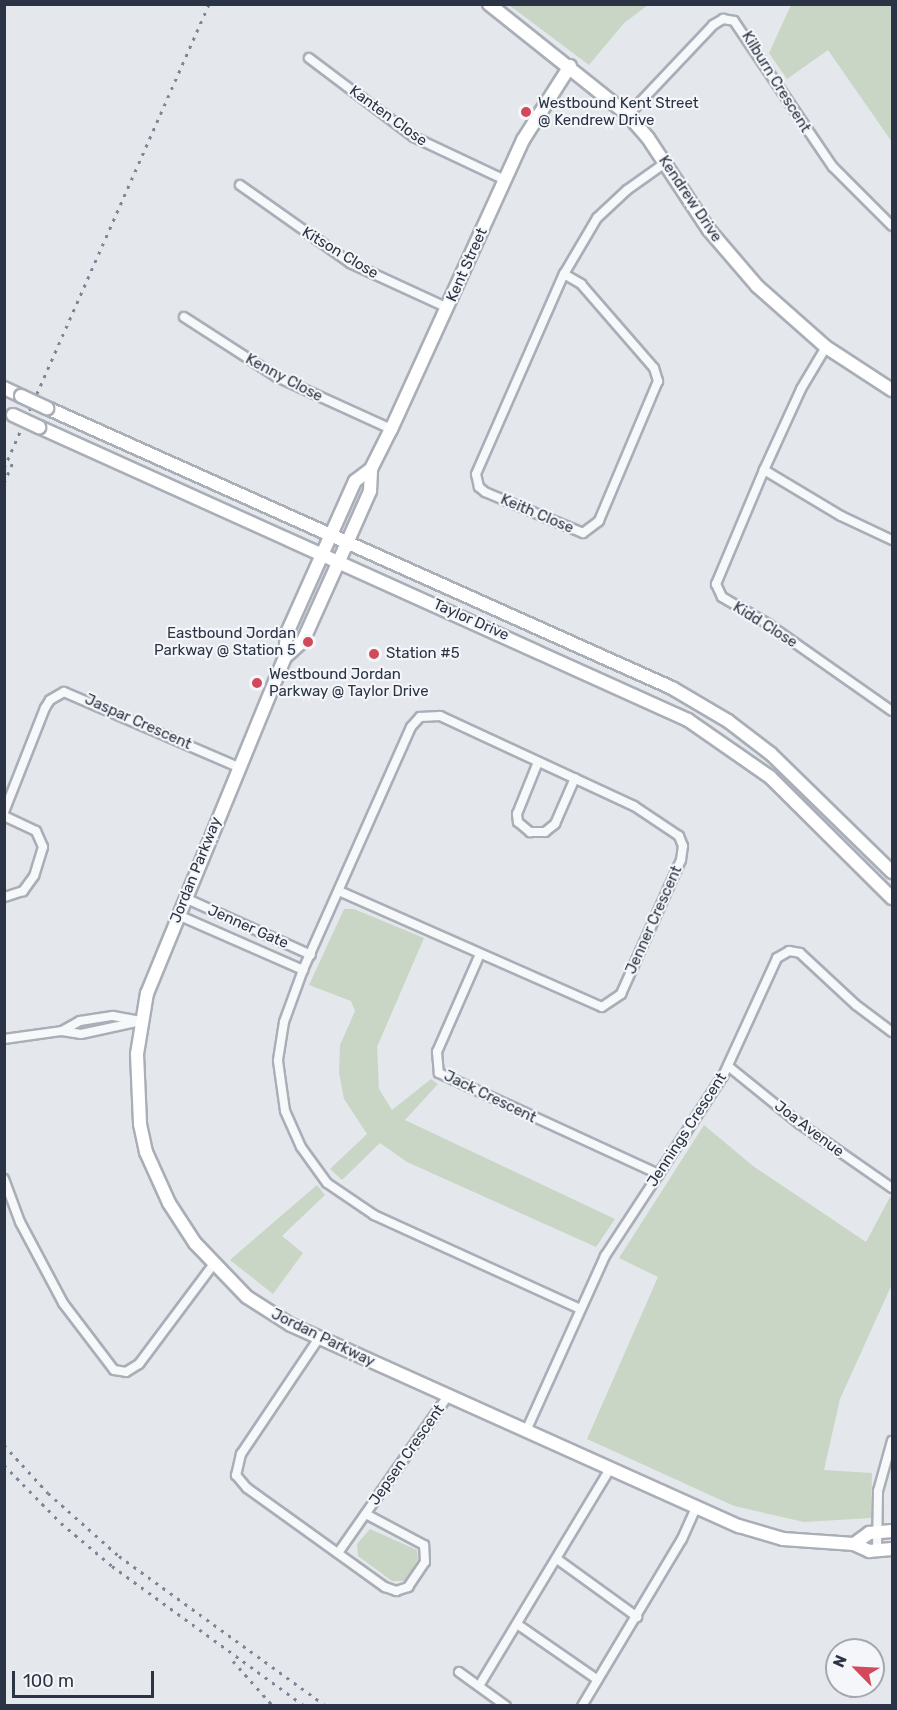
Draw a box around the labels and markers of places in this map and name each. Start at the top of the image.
place label: Westbound Kent Street @ Kendrew Drive [538,94,699,129]
marker: Westbound Kent Street @ Kendrew Drive [519,105,533,119]
place label: Eastbound Jordan Parkway @ Station 5 [154,624,296,659]
marker: Eastbound Jordan Parkway @ Station 5 [301,635,315,649]
place label: Station #5 [386,645,460,663]
marker: Station #5 [367,647,381,661]
place label: Westbound Jordan Parkway @ Taylor Drive [269,665,430,700]
marker: Westbound Jordan Parkway @ Taylor Drive [250,676,264,690]

